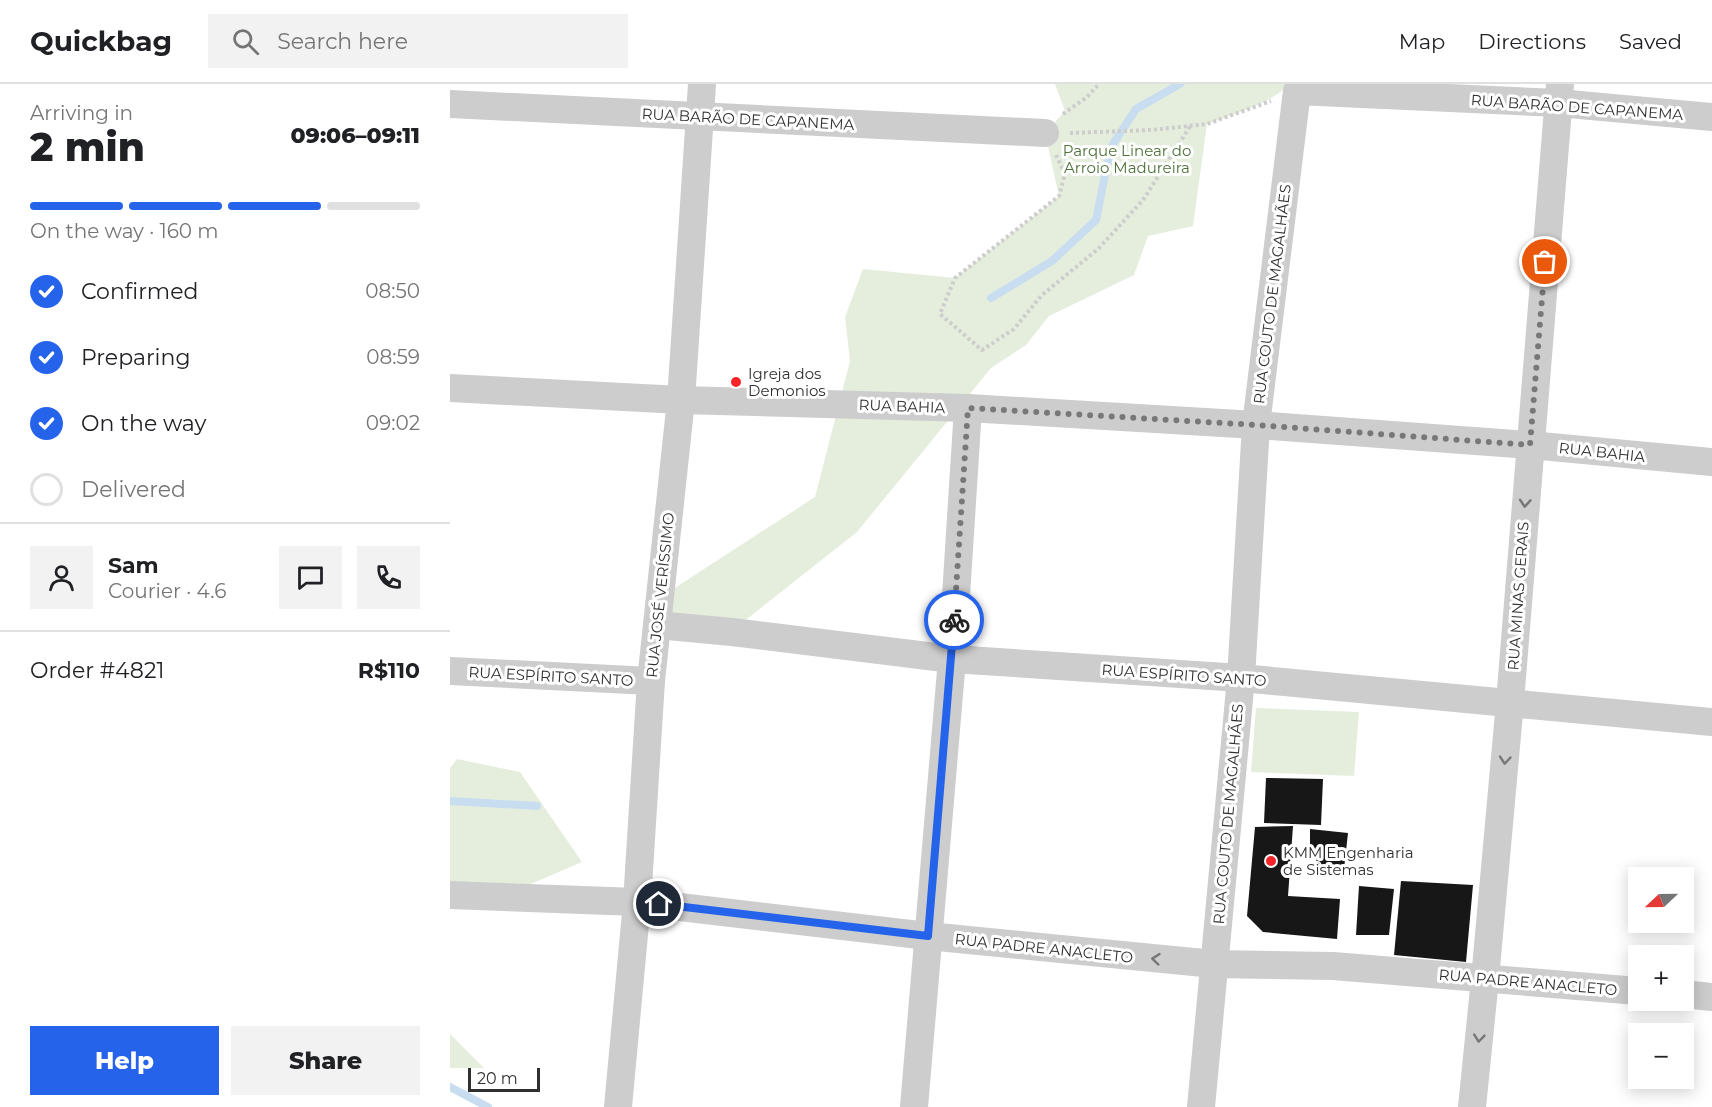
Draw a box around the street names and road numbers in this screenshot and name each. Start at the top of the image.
street label: RUA BARÃO DE CAPANEMA [1470,90,1684,124]
street label: RUA BARÃO DE CAPANEMA [641,104,855,134]
street label: RUA COUTO DE MAGALHÃES [1249,183,1295,405]
street label: RUA BAHIA [858,395,946,417]
street label: RUA BAHIA [1558,438,1646,466]
street label: RUA JOSÉ VERÍSSIMO [642,511,678,679]
street label: RUA MINAS GERAIS [1503,521,1533,671]
street label: RUA ESPÍRITO SANTO [1101,660,1267,690]
street label: RUA ESPÍRITO SANTO [468,662,634,690]
street label: RUA COUTO DE MAGALHÃES [1209,703,1247,925]
street label: RUA PADRE ANACLETO [954,929,1134,967]
street label: RUA PADRE ANACLETO [1438,965,1618,999]

